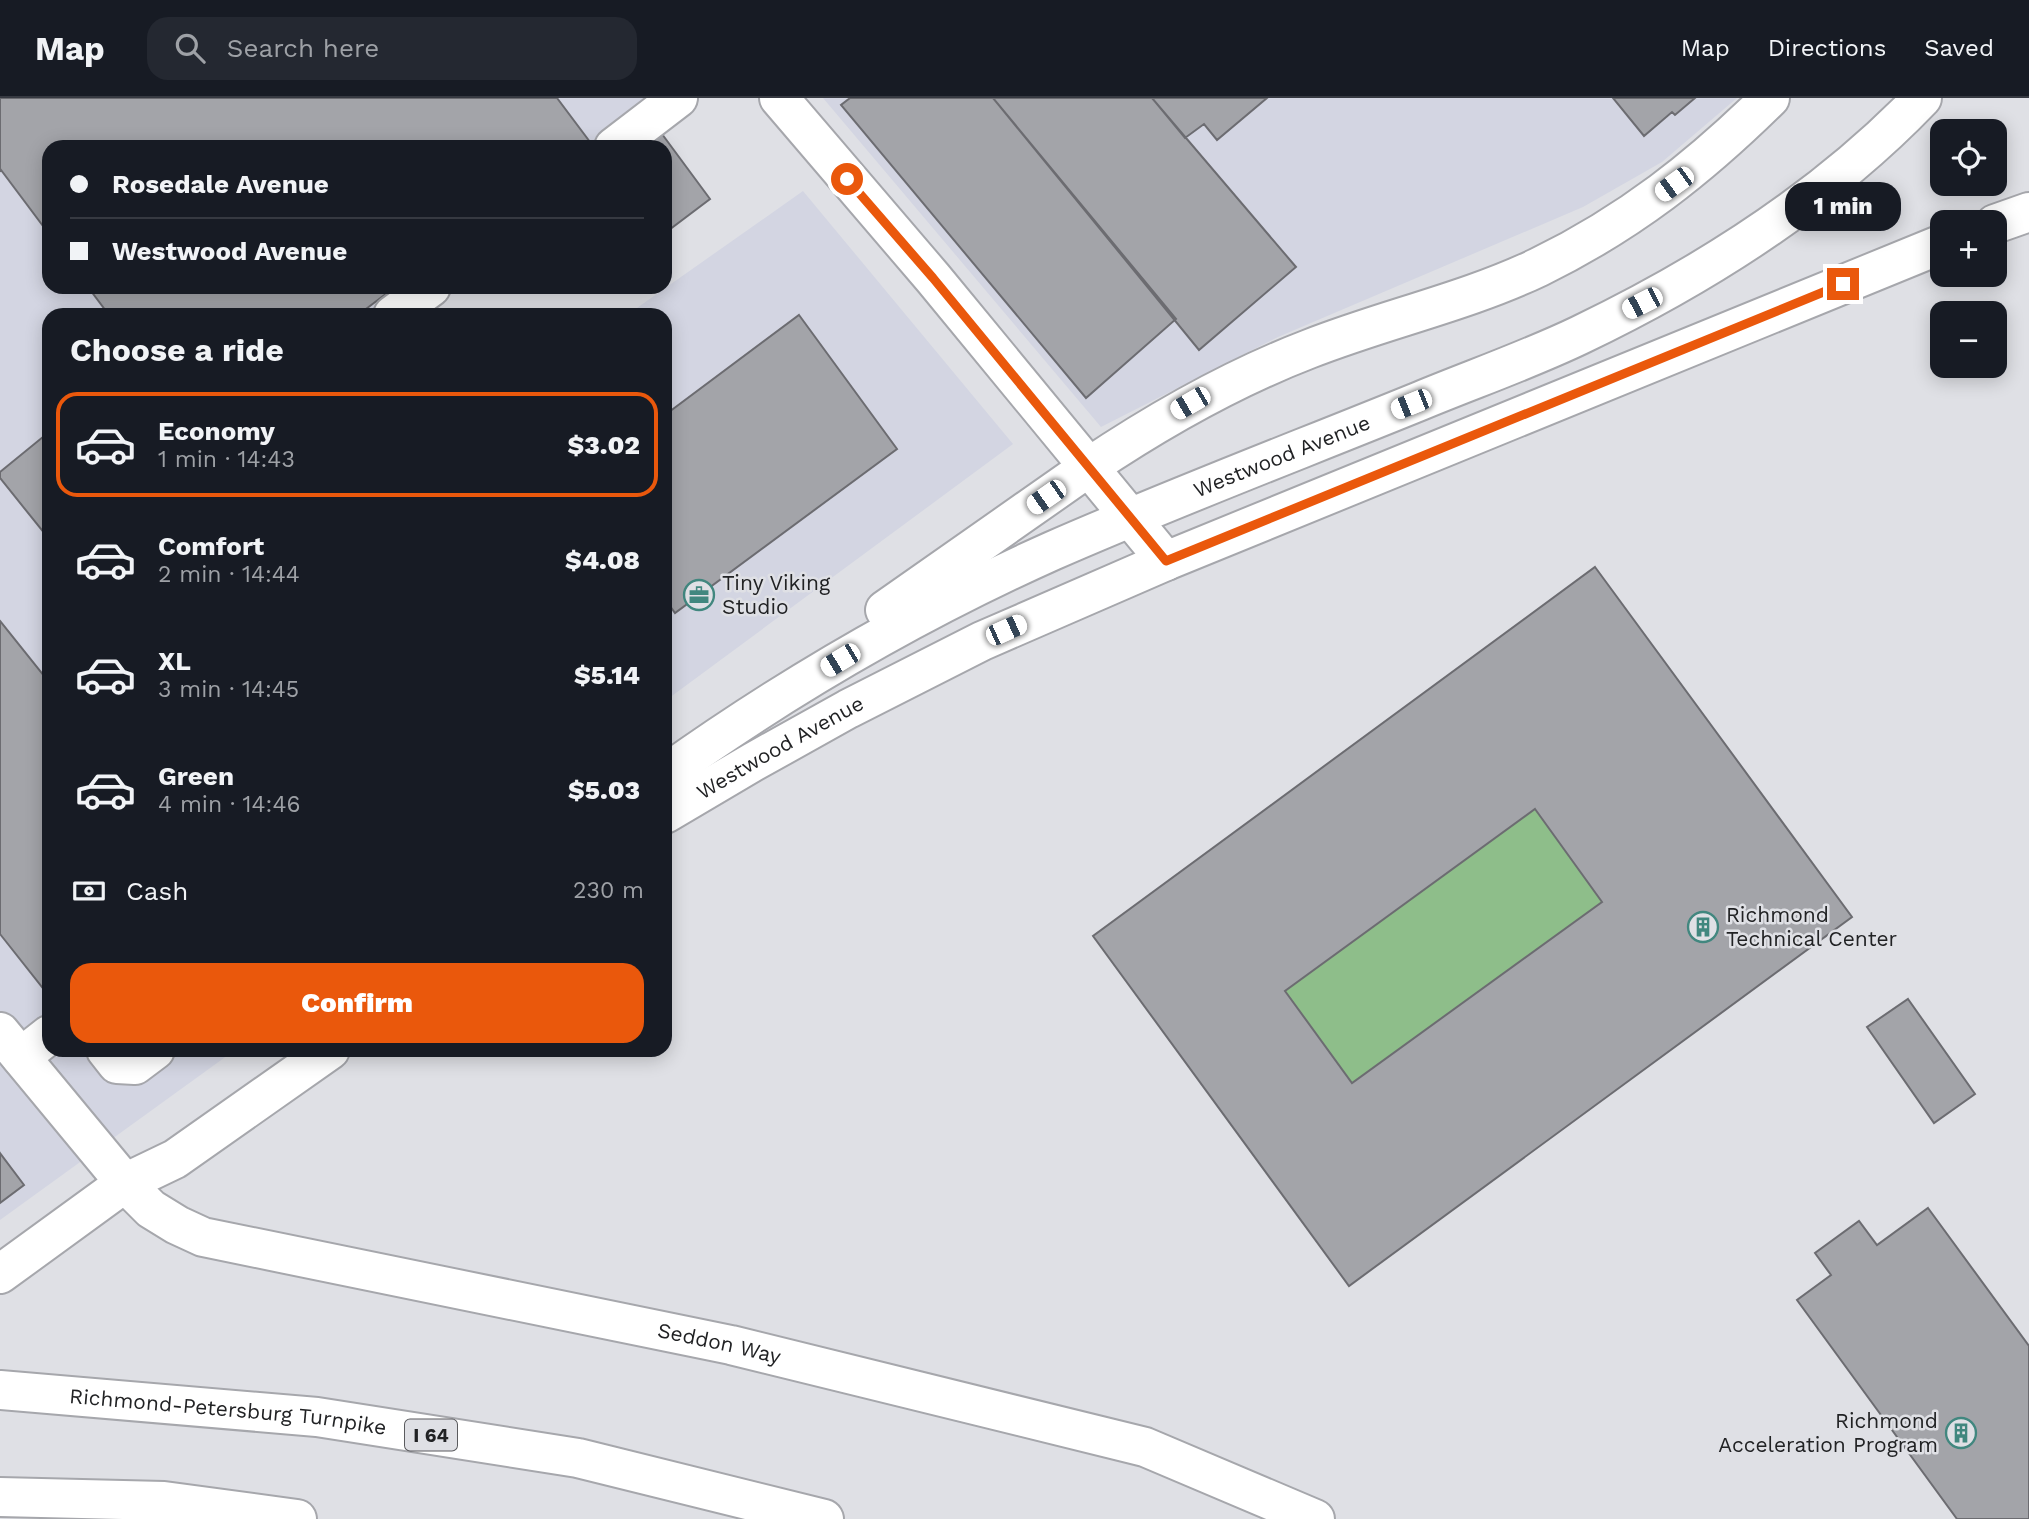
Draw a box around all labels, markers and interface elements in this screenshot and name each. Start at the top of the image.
search box [147,17,637,80]
text: Map [35,29,105,68]
icon: search [171,29,209,67]
text: Search here [227,33,379,63]
text: Map [1681,34,1730,62]
text: Directions [1768,34,1886,62]
text: Saved [1924,34,1994,62]
map controls [1930,119,2007,378]
button: locate [1930,119,2007,196]
route start [831,163,863,195]
car [1651,163,1698,205]
text: Rosedale Avenue [112,169,329,199]
callout: 1 min [1785,183,1901,232]
text: 1 min [1813,193,1873,220]
button: + [1930,210,2007,287]
text: Westwood Avenue [112,236,347,266]
route end [1827,268,1859,300]
car [1619,284,1666,322]
button: − [1930,301,2007,378]
text: Choose a ride [70,331,284,369]
car [1167,383,1214,423]
car [1388,386,1435,422]
street label: Westwood Avenue [1190,409,1373,502]
icon: car [74,413,137,476]
text: Economy [158,416,275,446]
text: $3.02 [567,430,640,460]
text: 1 min · 14:43 [158,446,295,473]
car [1023,476,1070,518]
icon: car [74,528,137,591]
text: Comfort [158,531,264,561]
text: $4.08 [565,545,640,575]
text: 2 min · 14:44 [158,561,300,588]
place label: Tiny Viking Studio [722,570,831,619]
office icon: Tiny Viking Studio [682,578,716,612]
car [983,612,1030,648]
car [817,640,864,680]
icon: car [74,643,137,706]
text: XL [158,646,191,676]
text: $5.14 [574,660,640,690]
text: 3 min · 14:45 [158,676,299,703]
street label: Westwood Avenue [692,690,868,804]
icon: car [74,758,137,821]
text: Green [158,761,234,791]
text: $5.03 [568,775,640,805]
text: 4 min · 14:46 [158,791,300,818]
icon: cash [70,872,108,910]
text: Cash [126,876,188,906]
text: 230 m [573,877,644,904]
place label: Richmond Technical Center [1726,902,1898,951]
building icon: Richmond Technical Center [1686,910,1720,944]
button: Confirm [70,963,644,1043]
street label: Seddon Way [655,1317,784,1369]
street label: Richmond-Petersburg Turnpike [68,1383,388,1440]
place label: Richmond Acceleration Program [1718,1408,1938,1457]
building icon: Richmond Acceleration Program [1944,1416,1978,1450]
road number: I 64 [405,1420,457,1450]

